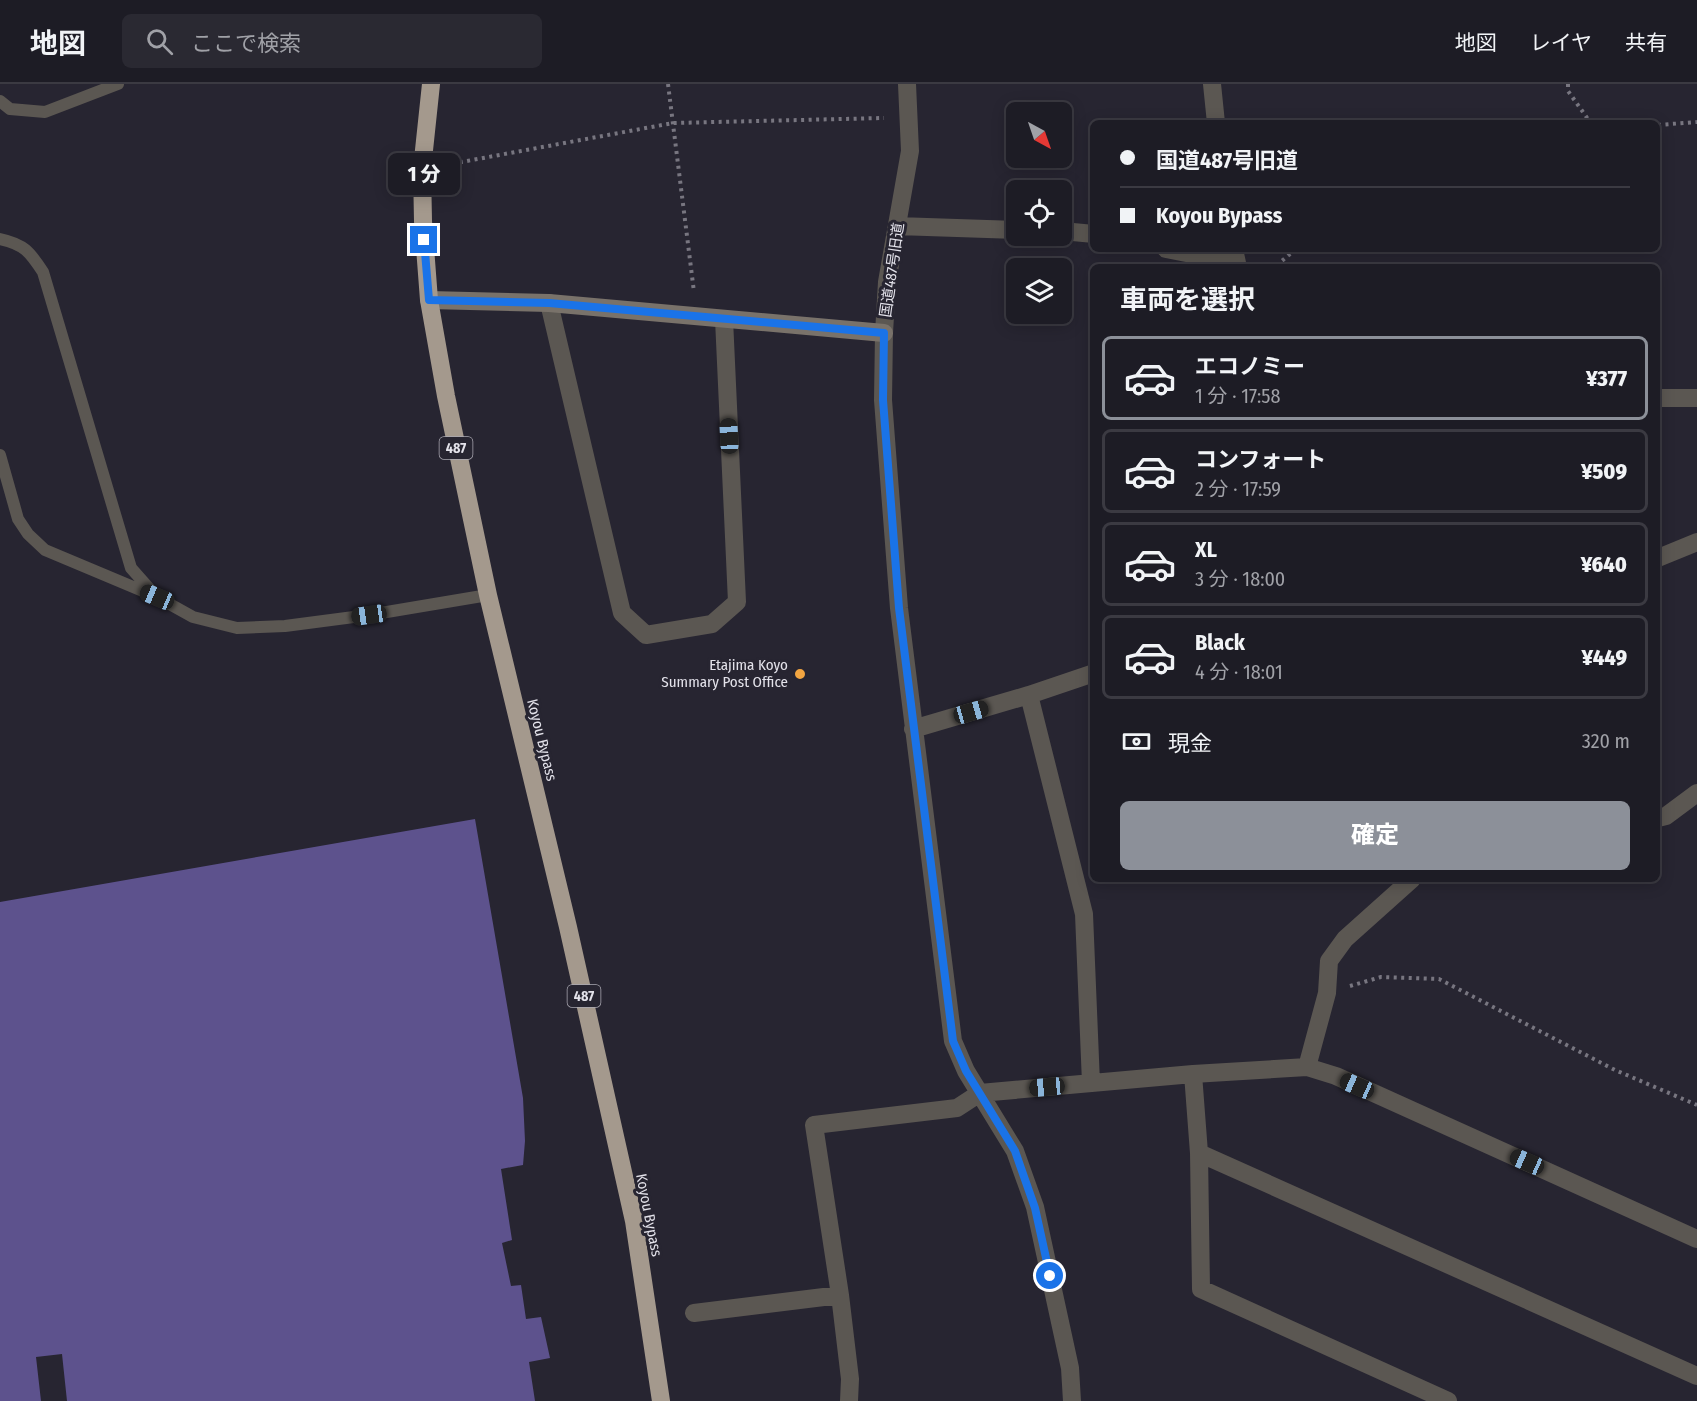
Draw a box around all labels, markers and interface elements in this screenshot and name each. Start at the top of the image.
search box [122,14,542,68]
icon: search [143,25,176,58]
text: 地図 [30,27,86,60]
text: ここで検索 [191,30,301,57]
text: 地図 [1455,30,1497,56]
text: レイヤ [1530,30,1592,56]
text: 共有 [1625,30,1667,56]
north arrow [1006,102,1072,168]
map controls [1006,102,1072,324]
text: 国道487号旧道 [1156,147,1298,174]
callout: 1 分 [388,153,460,195]
text: 1 分 [408,162,440,186]
button: locate [1006,180,1072,246]
text: Koyou Bypass [1156,202,1282,229]
street label: 国道487号旧道 [876,221,908,319]
route end [410,226,437,253]
button: layers [1006,258,1072,324]
text: 車両を選択 [1120,284,1255,316]
icon: car [1123,351,1177,405]
text: エコノミー [1195,353,1305,380]
text: ¥377 [1586,365,1627,392]
text: 1 分 · 17:58 [1195,384,1281,408]
car [719,418,739,454]
road number: 487 [440,437,472,459]
icon: car [1123,444,1177,498]
text: コンフォート [1195,446,1326,473]
text: ¥509 [1581,458,1627,485]
text: 2 分 · 17:59 [1195,477,1281,501]
text: XL [1195,536,1217,563]
icon: car [1123,537,1177,591]
text: ¥640 [1581,551,1627,578]
text: 3 分 · 18:00 [1195,567,1285,591]
car [137,582,177,612]
car [350,604,388,626]
text: Black [1195,629,1245,656]
icon: car [1123,630,1177,684]
text: ¥449 [1582,644,1627,671]
place label: Etajima Koyo Summary Post Office [661,656,788,691]
text: 4 分 · 18:01 [1195,660,1283,684]
marker: Etajima Koyo Summary Post Office [793,667,807,681]
street label: Koyou Bypass [523,697,561,783]
car [951,698,991,726]
icon: cash [1120,725,1153,758]
text: 320 m [1582,729,1630,753]
text: 現金 [1168,730,1212,757]
button: 確定 [1120,801,1630,870]
road number: 487 [568,985,600,1007]
car [1337,1070,1377,1102]
car [1028,1076,1066,1098]
car [1507,1146,1547,1178]
street label: Koyou Bypass [632,1172,666,1258]
route start [1036,1262,1063,1289]

